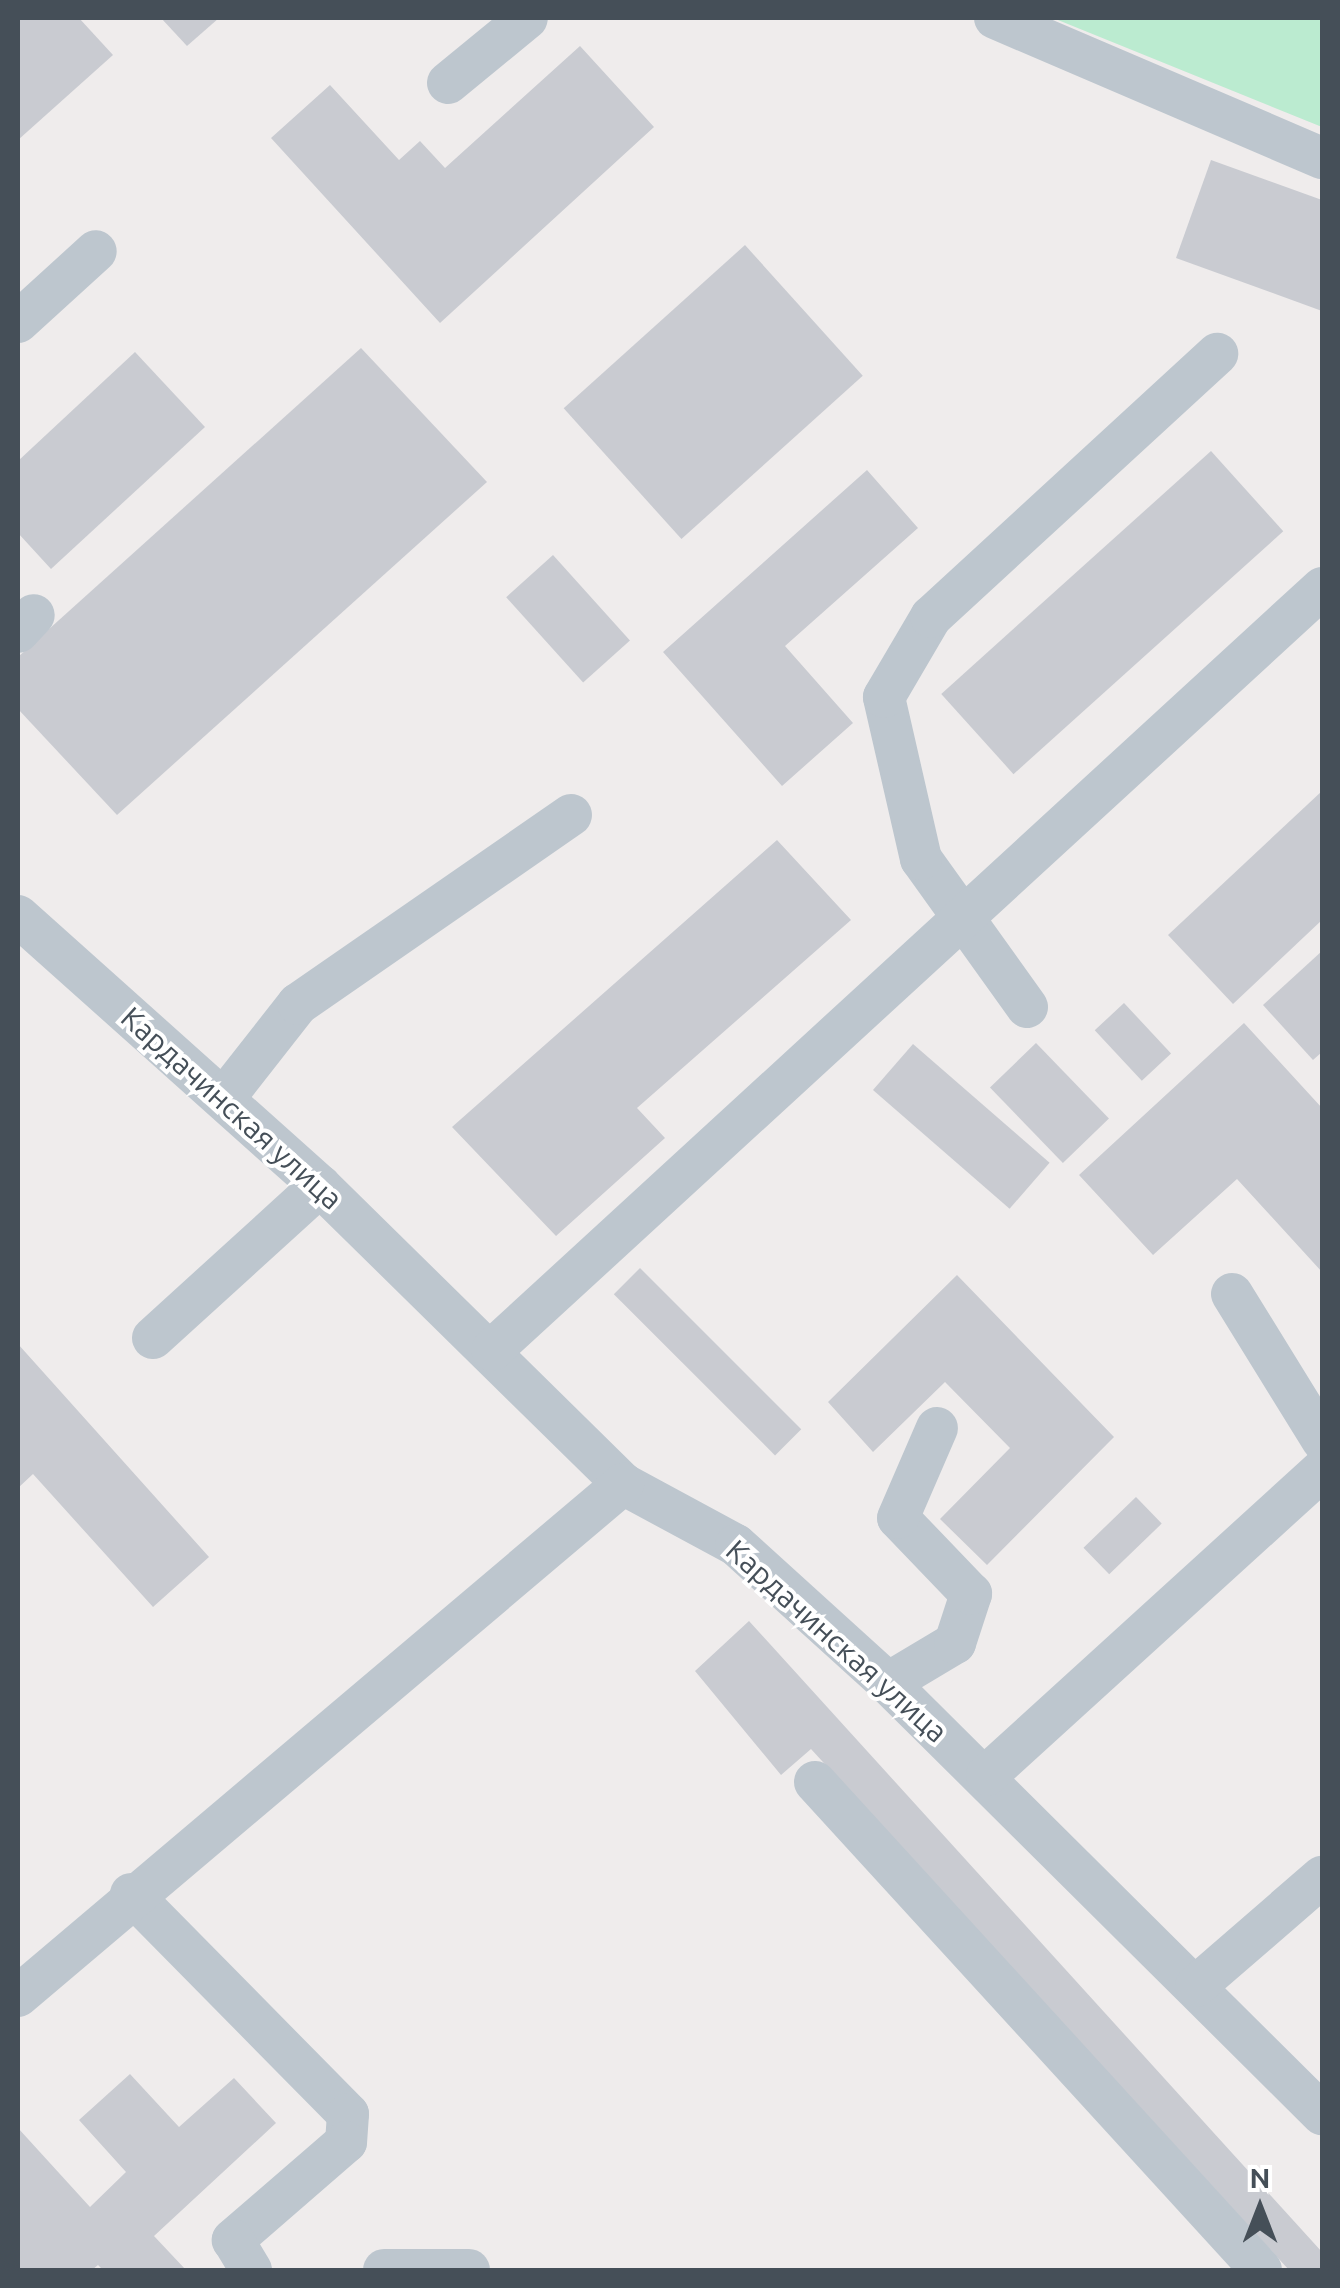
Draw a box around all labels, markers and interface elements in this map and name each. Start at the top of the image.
street label: Кардачинская улица [114,999,350,1217]
street label: Кардачинская улица [719,1532,955,1750]
north arrow [1210,2158,1310,2258]
text: N [1250,2162,1270,2193]

